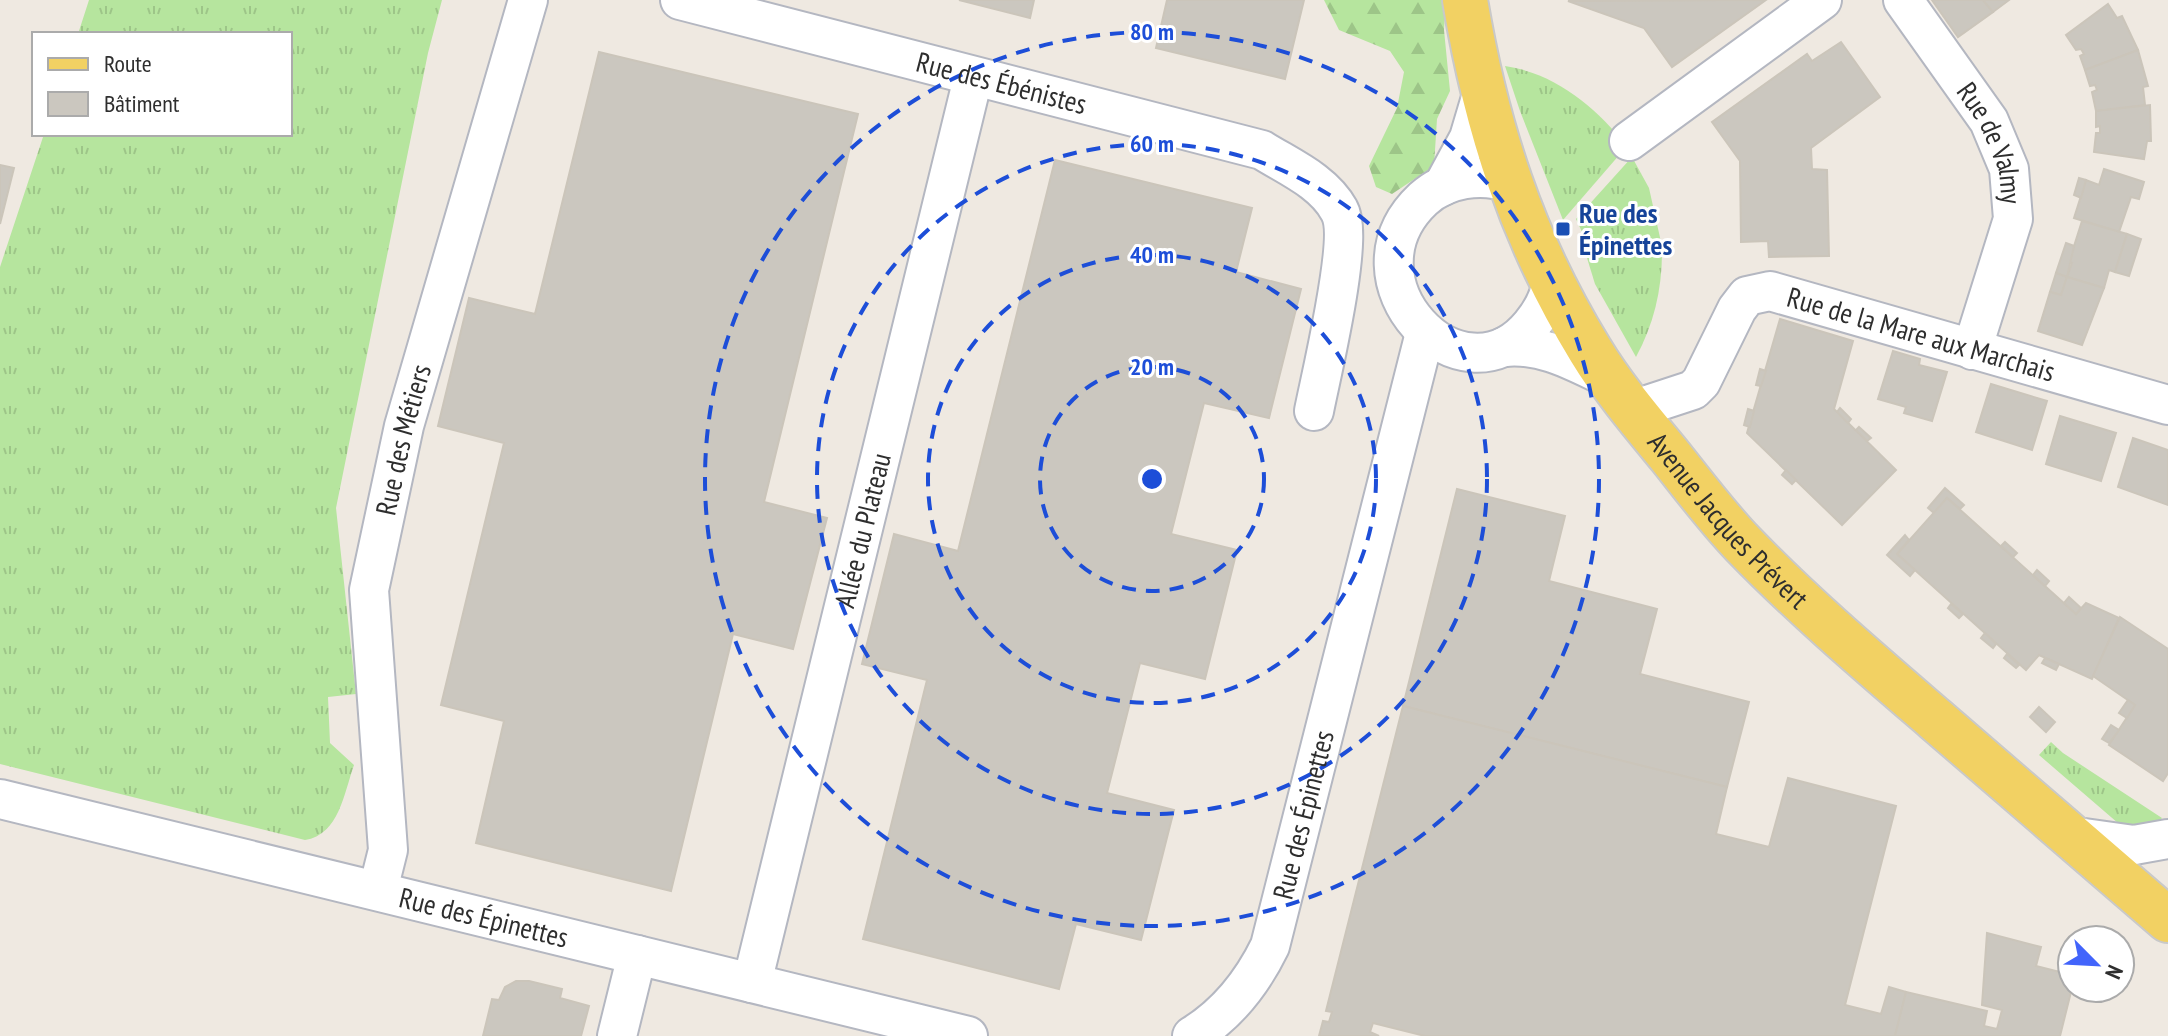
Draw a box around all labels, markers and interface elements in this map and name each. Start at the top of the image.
text: 80 m [1130,16,1174,47]
legend [32,32,292,136]
street label: Rue des Ébénistes [913,43,1091,122]
text: Route [104,48,152,79]
street label: Rue de Valmy [1949,74,2031,206]
text: Bâtiment [104,88,180,119]
text: 60 m [1130,128,1174,159]
place label: Rue des Épinettes [1579,194,1673,263]
marker: Rue des Épinettes [1554,220,1572,238]
text: 40 m [1130,239,1174,270]
street label: Rue de la Mare aux Marchais [1783,278,2059,390]
text: 20 m [1130,351,1174,382]
street label: Rue des Métiers [366,360,439,518]
street label: Avenue Jacques Prévert [1640,424,1817,617]
street label: Allée du Plateau [825,449,899,611]
centre of rings [1138,465,1166,493]
street label: Rue des Épinettes [1264,727,1342,903]
street label: Rue des Épinettes [396,878,572,955]
north arrow [2056,924,2136,1004]
text: N [2099,961,2129,983]

